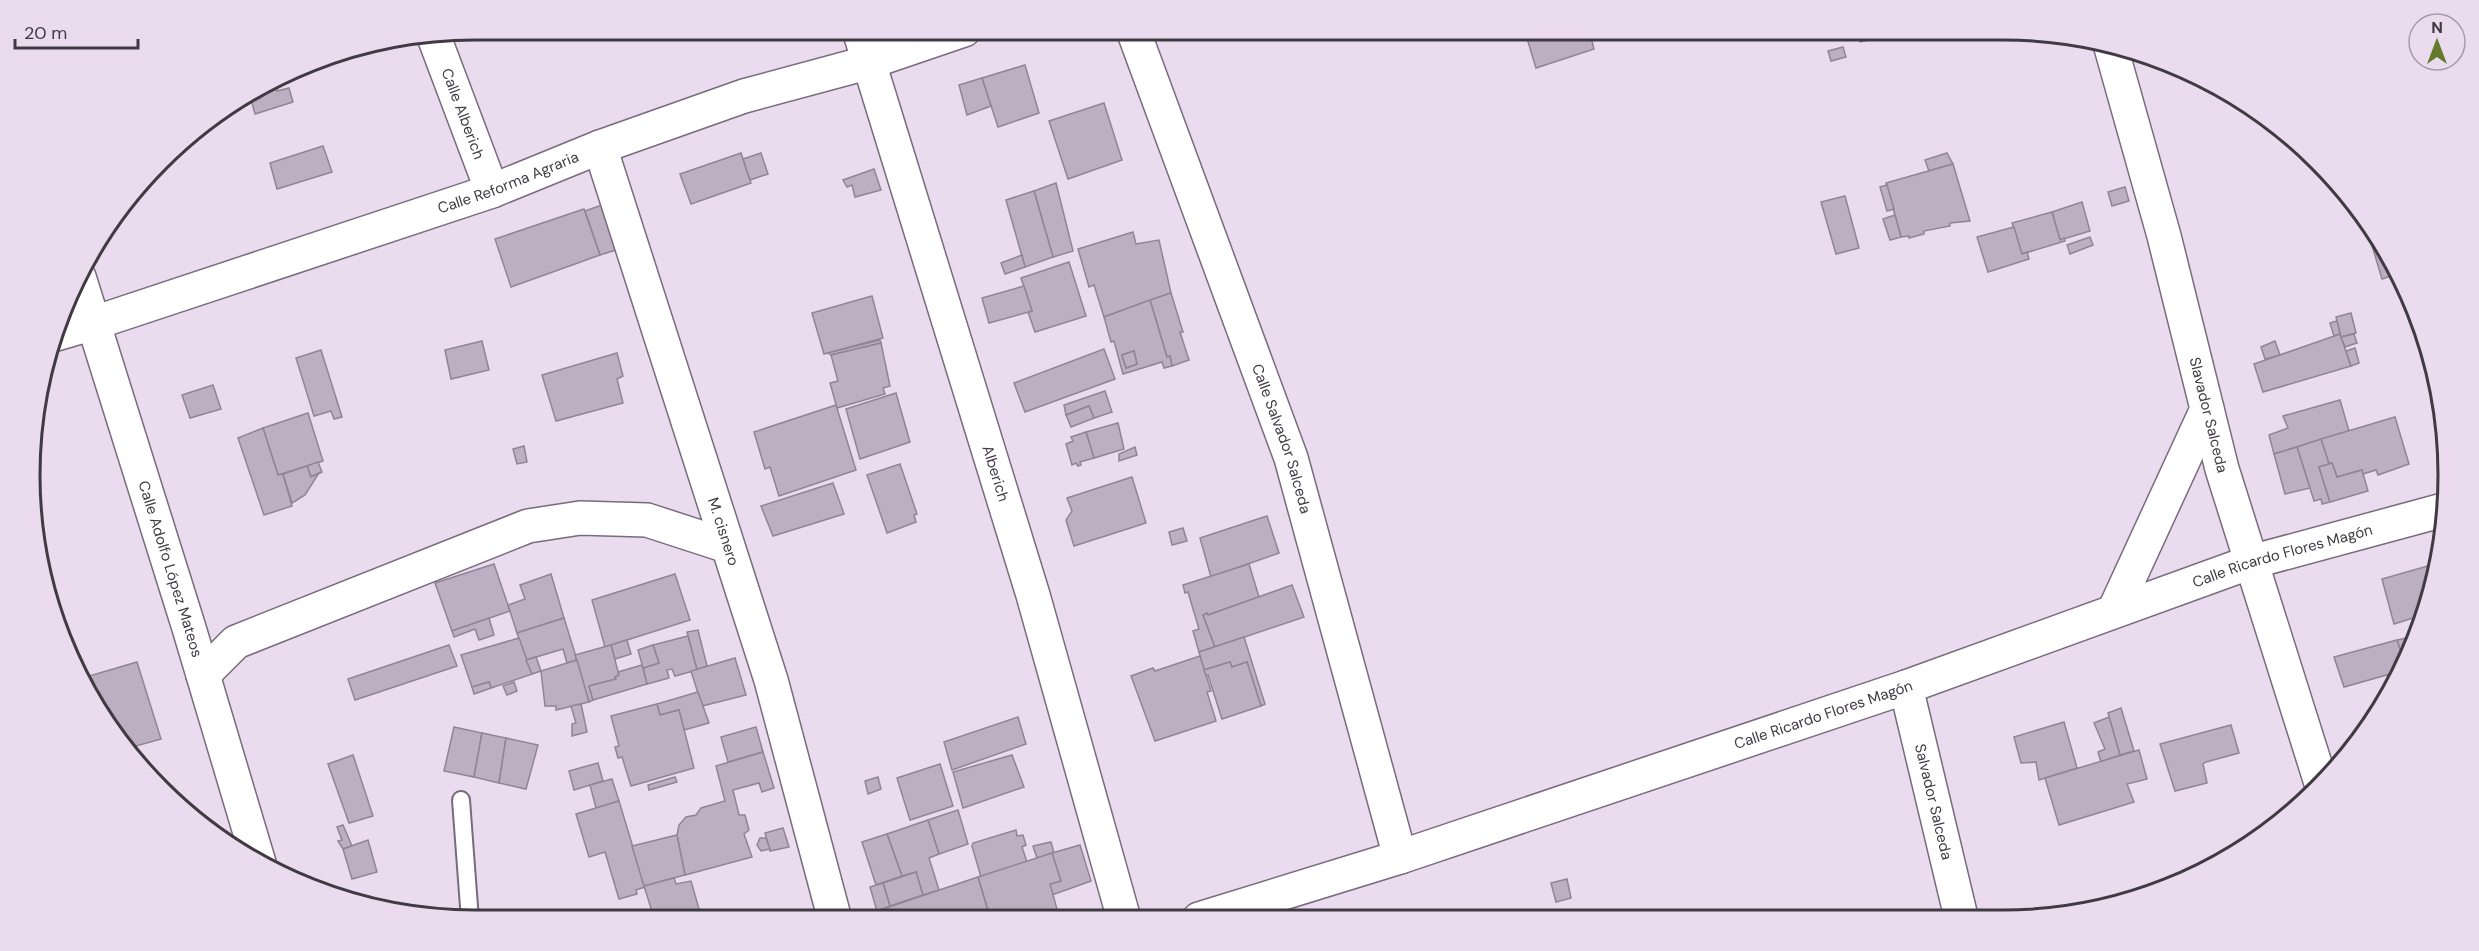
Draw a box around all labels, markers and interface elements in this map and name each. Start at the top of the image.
scale bar [15,12,138,50]
north arrow [2407,12,2467,72]
text: N [2431,17,2443,38]
text: 20 m [24,21,67,45]
street label: Calle Alberich [437,65,489,162]
street label: Calle Reforma Agraria [435,147,582,218]
street label: Slavador Salceda [2185,355,2233,475]
street label: Calle Salvador Salceda [1247,361,1316,516]
street label: Alberich [978,443,1014,504]
street label: Calle Adolfo López Mateos [134,478,207,660]
street label: M. cisnero [703,495,744,568]
street label: Calle Ricardo Flores Magón [2190,520,2375,592]
street label: Calle Ricardo Flores Magón [1732,675,1915,754]
street label: Salvador Salceda [1910,742,1957,862]

